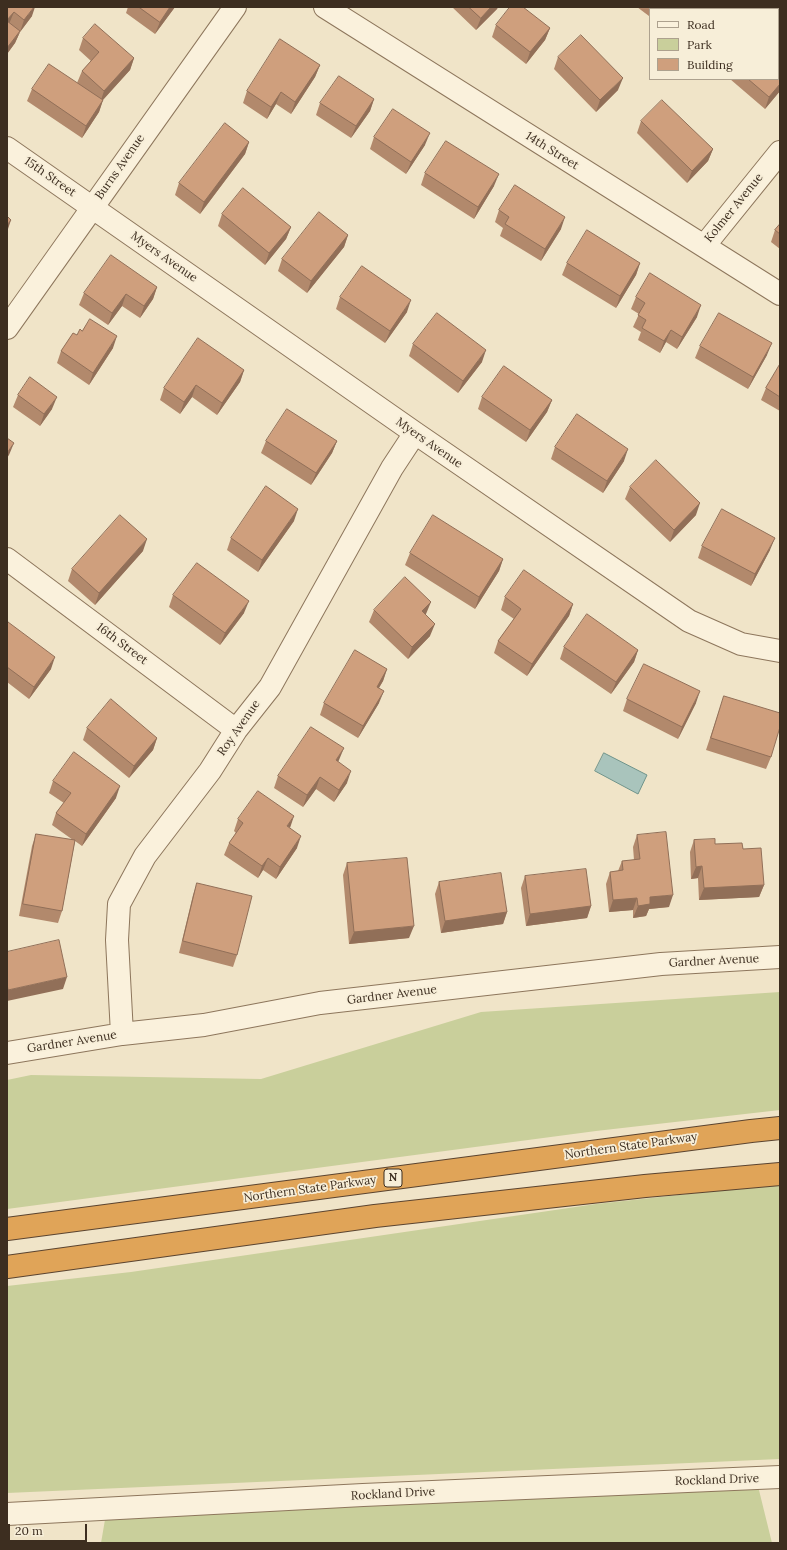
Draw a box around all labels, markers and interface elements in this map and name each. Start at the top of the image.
legend [649,8,779,80]
text: Road [687,17,715,32]
text: Park [687,37,712,52]
text: Building [687,57,733,72]
street label: 14th Street [523,129,581,173]
street label: Burns Avenue [92,132,148,202]
street label: 15th Street [21,154,79,200]
street label: Kolmer Avenue [702,171,766,245]
street label: Myers Avenue [128,229,200,285]
street label: Myers Avenue [393,415,465,471]
street label: 16th Street [94,620,150,668]
street label: Roy Avenue [215,697,263,759]
street label: Gardner Avenue [668,951,760,971]
street label: Gardner Avenue [346,982,438,1008]
street label: Gardner Avenue [26,1028,118,1056]
street label: Northern State Parkway [564,1130,698,1162]
road number: N [384,1169,402,1187]
street label: Northern State Parkway [243,1173,377,1205]
street label: Rockland Drive [675,1471,759,1489]
street label: Rockland Drive [350,1485,436,1503]
scale bar [10,1516,89,1542]
text: 20 m [15,1523,43,1538]

